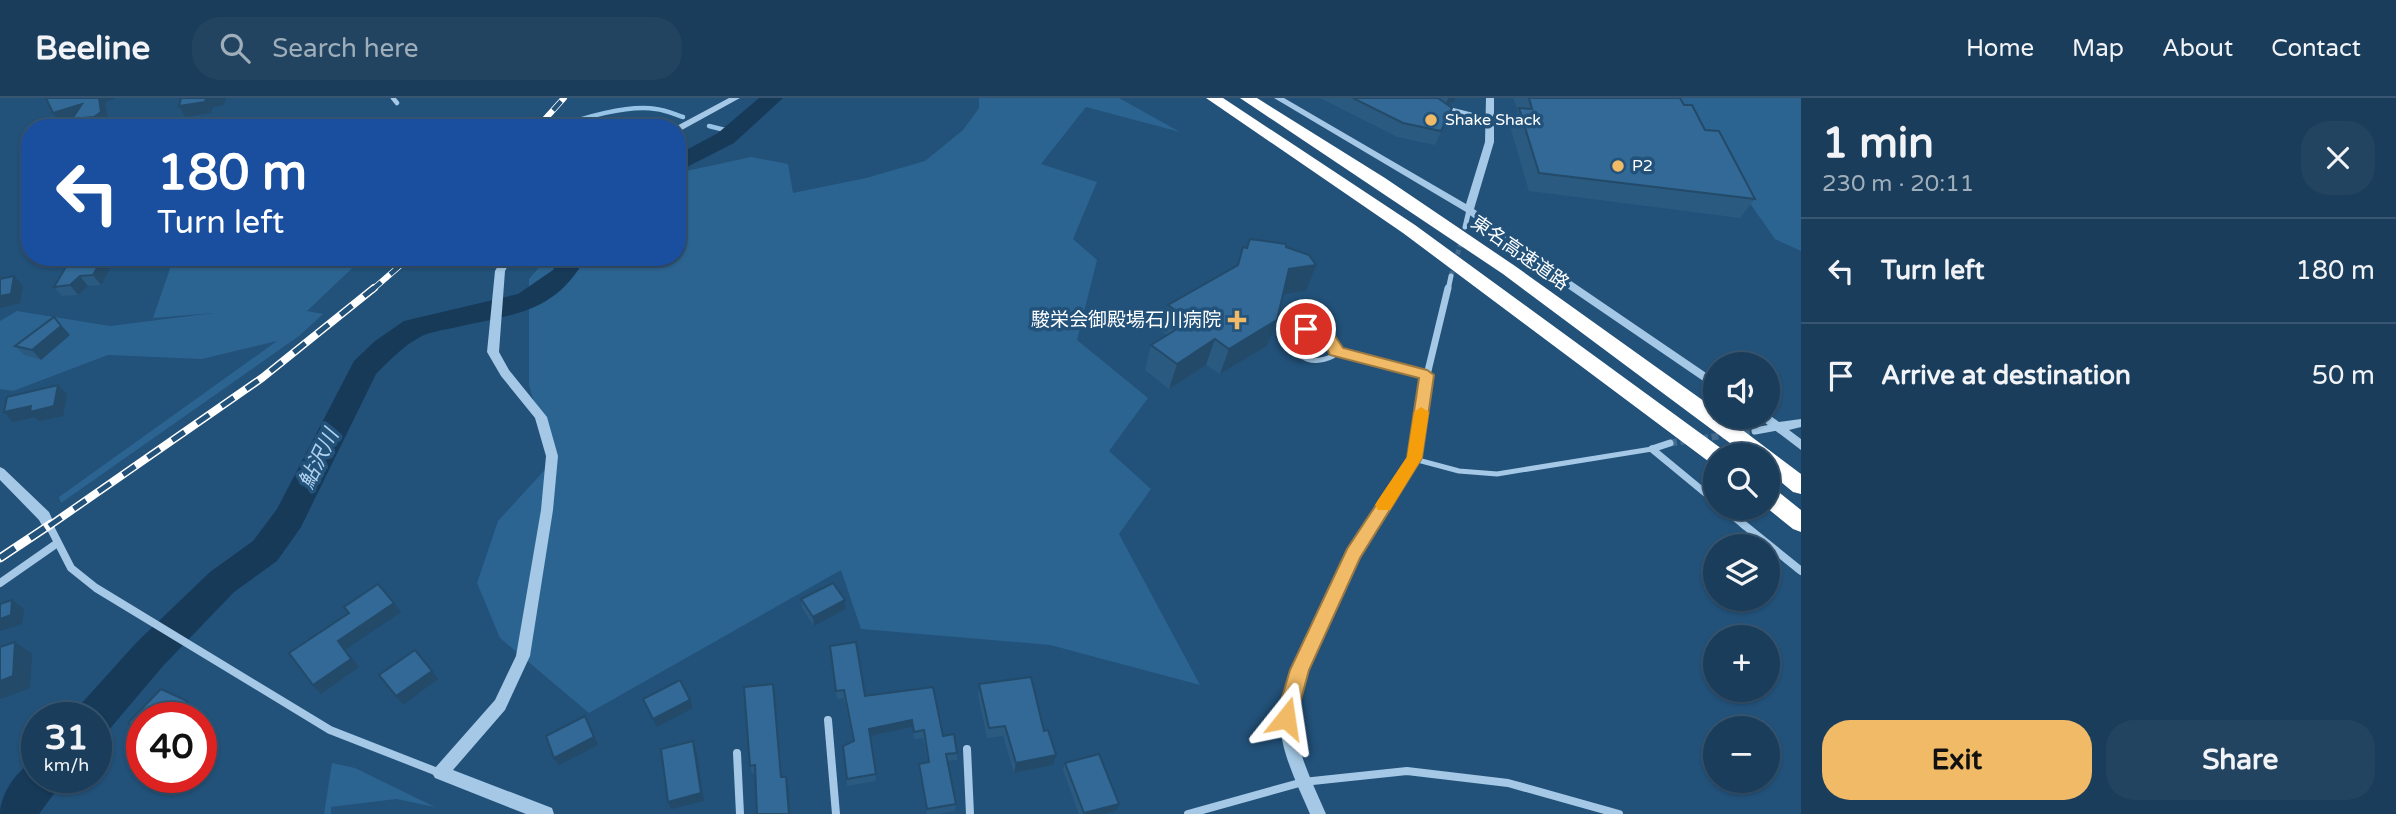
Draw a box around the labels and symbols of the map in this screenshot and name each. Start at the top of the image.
place label: Shake Shack [1445,110,1541,130]
marker: Shake Shack [1423,112,1439,128]
place label: P2 [1632,156,1653,176]
marker: P2 [1610,158,1626,174]
street label: 東名高速道路 [1467,211,1573,295]
pin [1276,299,1336,359]
place label: 駿栄会御殿場石川病院 [1031,309,1221,331]
marker: 駿栄会御殿場石川病院 [1227,310,1247,330]
water label: 鮎沢川 [294,423,345,493]
position arrow [1249,681,1323,755]
speed limit sign: 40 [126,702,217,793]

